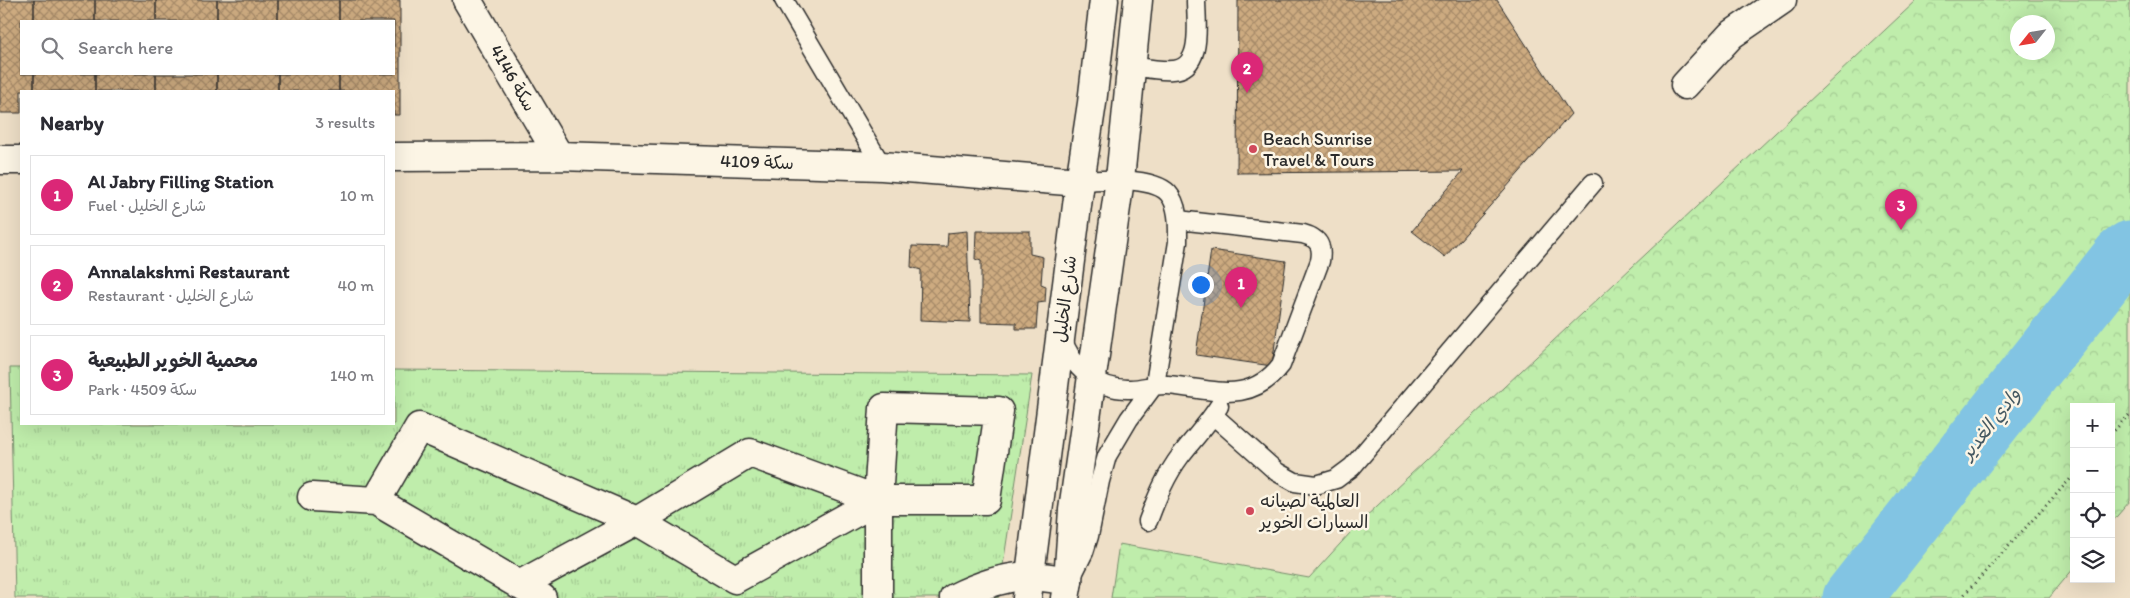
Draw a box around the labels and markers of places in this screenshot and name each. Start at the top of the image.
pin: 2 [1231,52,1263,93]
place label: Beach Sunrise Travel & Tours [1263,128,1374,171]
marker: Beach Sunrise Travel & Tours [1247,143,1259,155]
pin: 3 [1885,189,1917,230]
pin: 1 [1225,267,1257,308]
place label: العالمية لصيانه السيارات الخوير [1258,490,1369,533]
marker: العالمية لصيانه السيارات الخوير [1244,505,1256,517]

